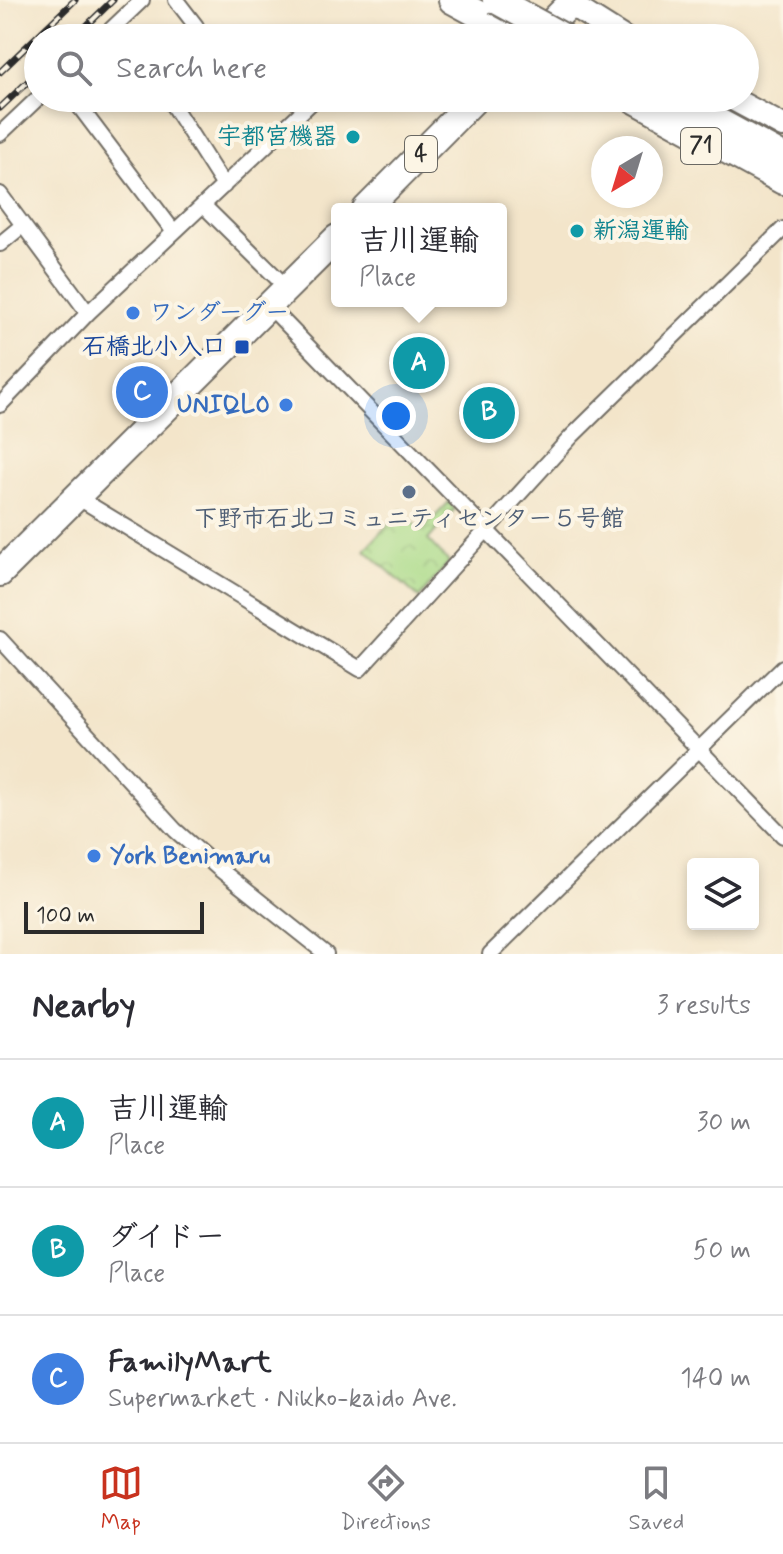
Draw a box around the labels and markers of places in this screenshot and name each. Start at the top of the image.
place label: 宇都宮機器 [217,122,337,153]
marker: 宇都宮機器 [344,128,362,146]
place label: 新潟運輸 [593,216,689,247]
marker: 新潟運輸 [568,222,586,240]
place label: ワンダーグー [149,298,289,329]
marker: ワンダーグー [124,304,142,322]
place label: 石橋北小入口 [82,332,226,363]
pin: A [393,333,445,393]
marker: 石橋北小入口 [233,338,251,356]
pin: C [116,362,168,422]
pin: B [463,383,515,443]
place label: UNIQLO [177,390,270,421]
marker: UNIQLO [277,396,295,414]
marker: 下野市石北コミュニティセンター５号館 [400,483,418,501]
place label: 下野市石北コミュニティセンター５号館 [194,504,624,535]
place label: York Benimaru [110,841,270,872]
marker: York Benimaru [85,847,103,865]

